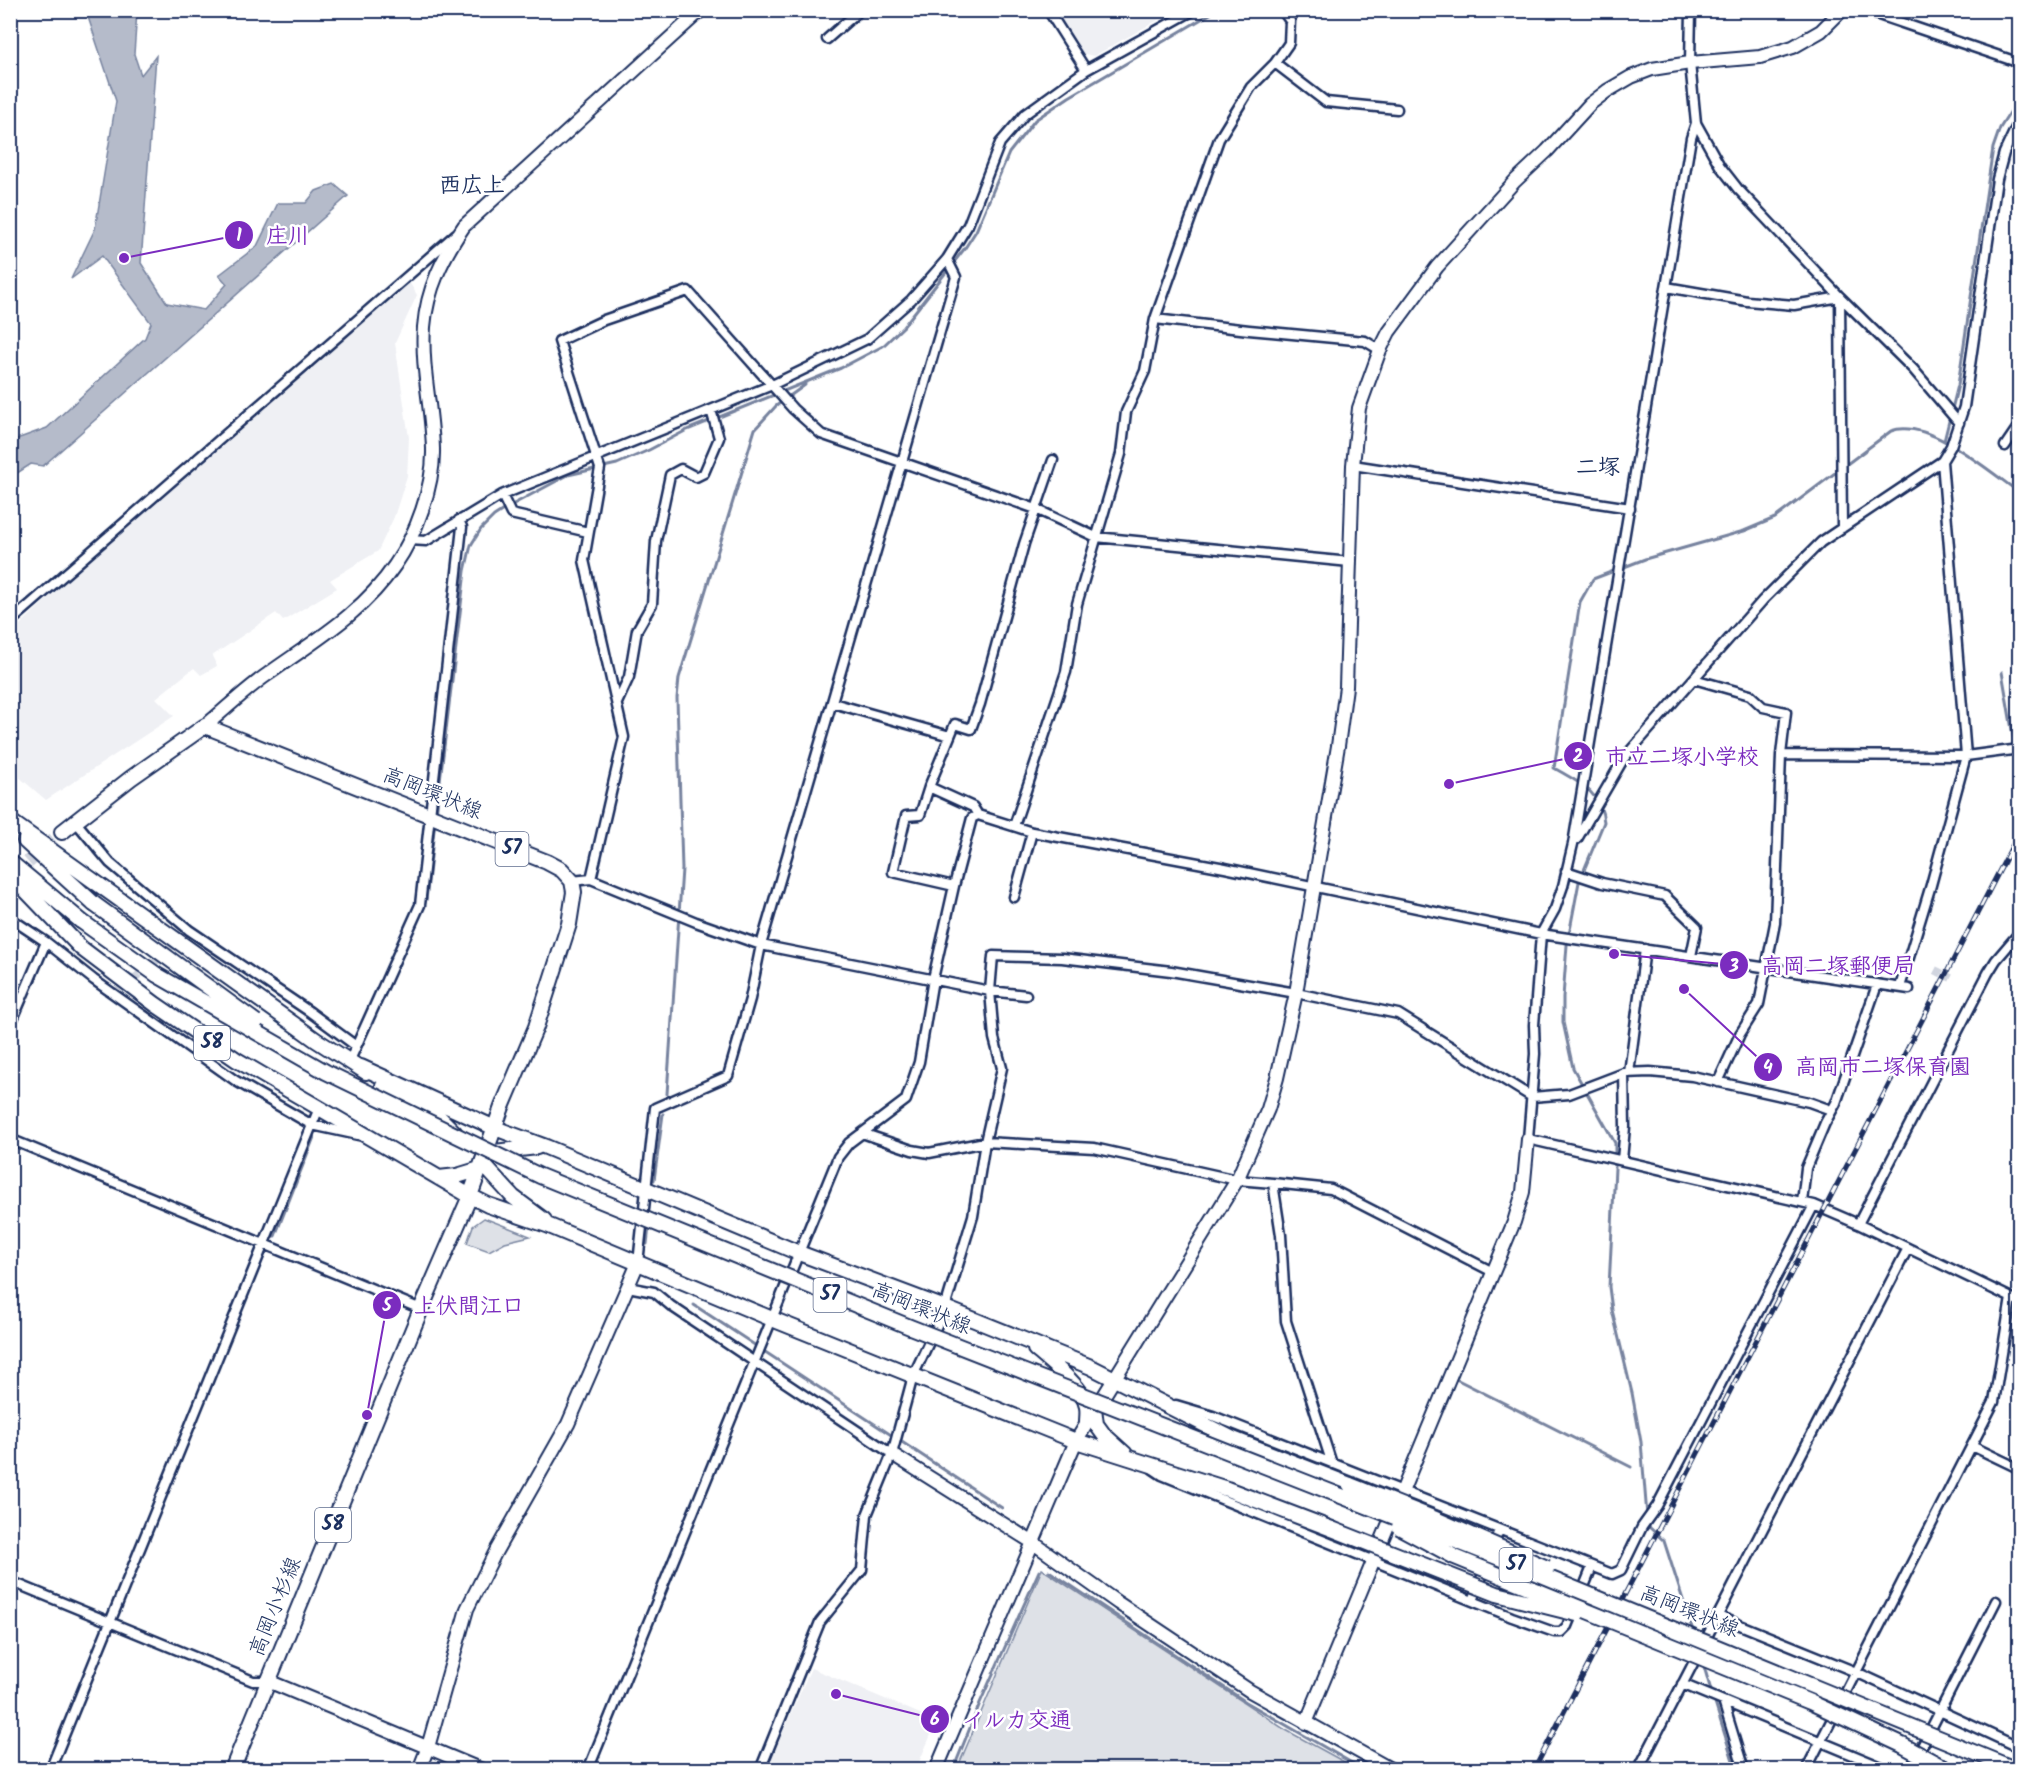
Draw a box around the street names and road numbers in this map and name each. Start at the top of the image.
street label: 高岡環状線 [377,759,487,829]
road number: 57 [496,832,528,866]
road number: 58 [194,1026,230,1060]
street label: 高岡環状線 [866,1274,976,1344]
road number: 57 [814,1278,846,1312]
road number: 58 [315,1508,351,1542]
road number: 57 [1500,1548,1532,1582]
street label: 高岡小杉線 [241,1552,311,1662]
street label: 高岡環状線 [1634,1577,1744,1647]

